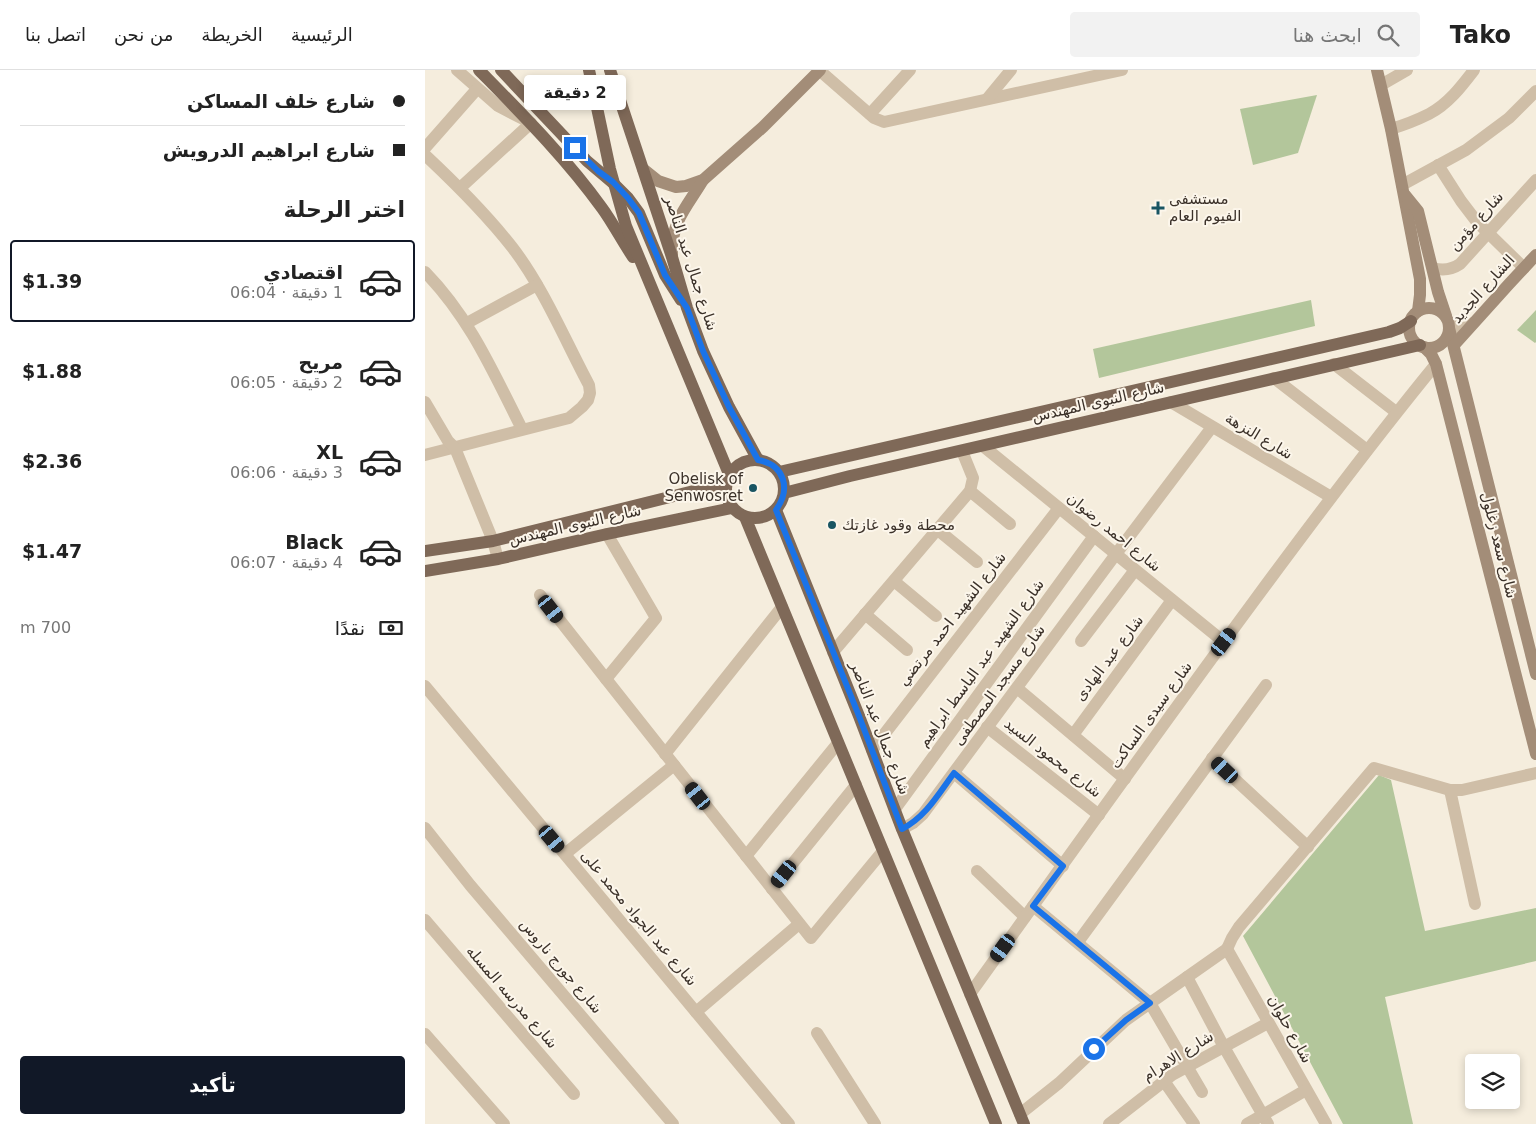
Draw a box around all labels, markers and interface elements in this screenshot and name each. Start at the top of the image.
search box [1070,12,1420,57]
icon: search [1374,21,1402,49]
text: Tako [1450,21,1511,49]
text: اتصل بنا [25,24,86,45]
text: من نحن [114,24,173,45]
text: الخريطة [201,24,263,45]
text: الرئيسية [291,24,353,45]
text: ابحث هنا [1293,24,1362,46]
callout: 2 دقيقة [524,75,626,110]
text: 2 دقيقة [543,83,607,102]
text: شارع خلف المساكن [187,90,375,112]
route end [564,137,586,159]
text: شارع ابراهيم الدرويش [163,139,375,161]
street label: شارع مؤمن [1445,188,1507,254]
place label: مستشفى الفيوم العام [1169,190,1242,225]
street label: شارع جمال عبد الناصر [660,192,721,333]
text: اختر الرحلة [284,197,405,222]
marker: مستشفى الفيوم العام [1151,201,1165,215]
street label: الشارع الجديد [1448,251,1518,327]
icon: car [358,259,403,304]
text: اقتصادي [263,261,343,283]
text: $1.39 [22,270,82,292]
text: 1 دقيقة · 06:04 [230,283,343,302]
icon: car [358,349,403,394]
text: مريح [299,351,343,373]
text: $1.88 [22,360,82,382]
text: 2 دقيقة · 06:05 [230,373,343,392]
street label: شارع النبوى المهندس [1030,378,1166,426]
street label: شارع النزهة [1222,409,1296,463]
icon: car [358,439,403,484]
text: XL [316,441,343,463]
text: $2.36 [22,450,82,472]
text: 3 دقيقة · 06:06 [230,463,343,482]
place label: Obelisk of Senwosret [665,470,744,505]
marker: Obelisk of Senwosret [747,482,759,494]
street label: شارع احمد رضوان [1063,489,1165,575]
street label: شارع سعد زغلول [1477,490,1521,600]
street label: شارع النبوى المهندس [507,501,643,549]
place label: محطة وقود غازتك [842,516,955,534]
marker: محطة وقود غازتك [826,519,838,531]
icon: car [358,529,403,574]
text: Black [285,531,343,553]
text: $1.47 [22,540,82,562]
street label: شارع الشهيد احمد مرتضي [894,548,1011,690]
text: 4 دقيقة · 06:07 [230,553,343,572]
street label: شارع الشهيد عبد الباسط ابراهيم [914,576,1048,750]
car [535,593,566,625]
street label: شارع عبد الهادى [1071,612,1147,704]
icon: cash [377,614,405,642]
text: نقدًا [335,617,365,639]
text: 700 m [20,618,71,637]
street label: شارع مسجد المصطفى [949,621,1049,749]
car [1208,626,1239,658]
street label: شارع جمال عبد الناصر [846,658,914,797]
street label: شارع سيدى الساكت [1106,658,1196,772]
street label: شارع محمود السيد [1001,715,1105,801]
car [1208,754,1241,786]
car [682,780,713,812]
car [536,823,567,855]
street label: شارع عبد الجواد محمد على [577,847,701,989]
car [768,858,799,890]
street label: شارع جورج ناروس [515,915,606,1018]
car [988,931,1017,965]
street label: شارع مدرسه المسله [462,942,562,1052]
street label: شارع حلوان [1264,992,1316,1066]
street label: شارع الاهرام [1139,1027,1217,1085]
route start [1083,1038,1105,1060]
map controls [1465,1054,1520,1109]
button: layers [1465,1054,1520,1109]
button: تأكيد [20,1056,405,1114]

